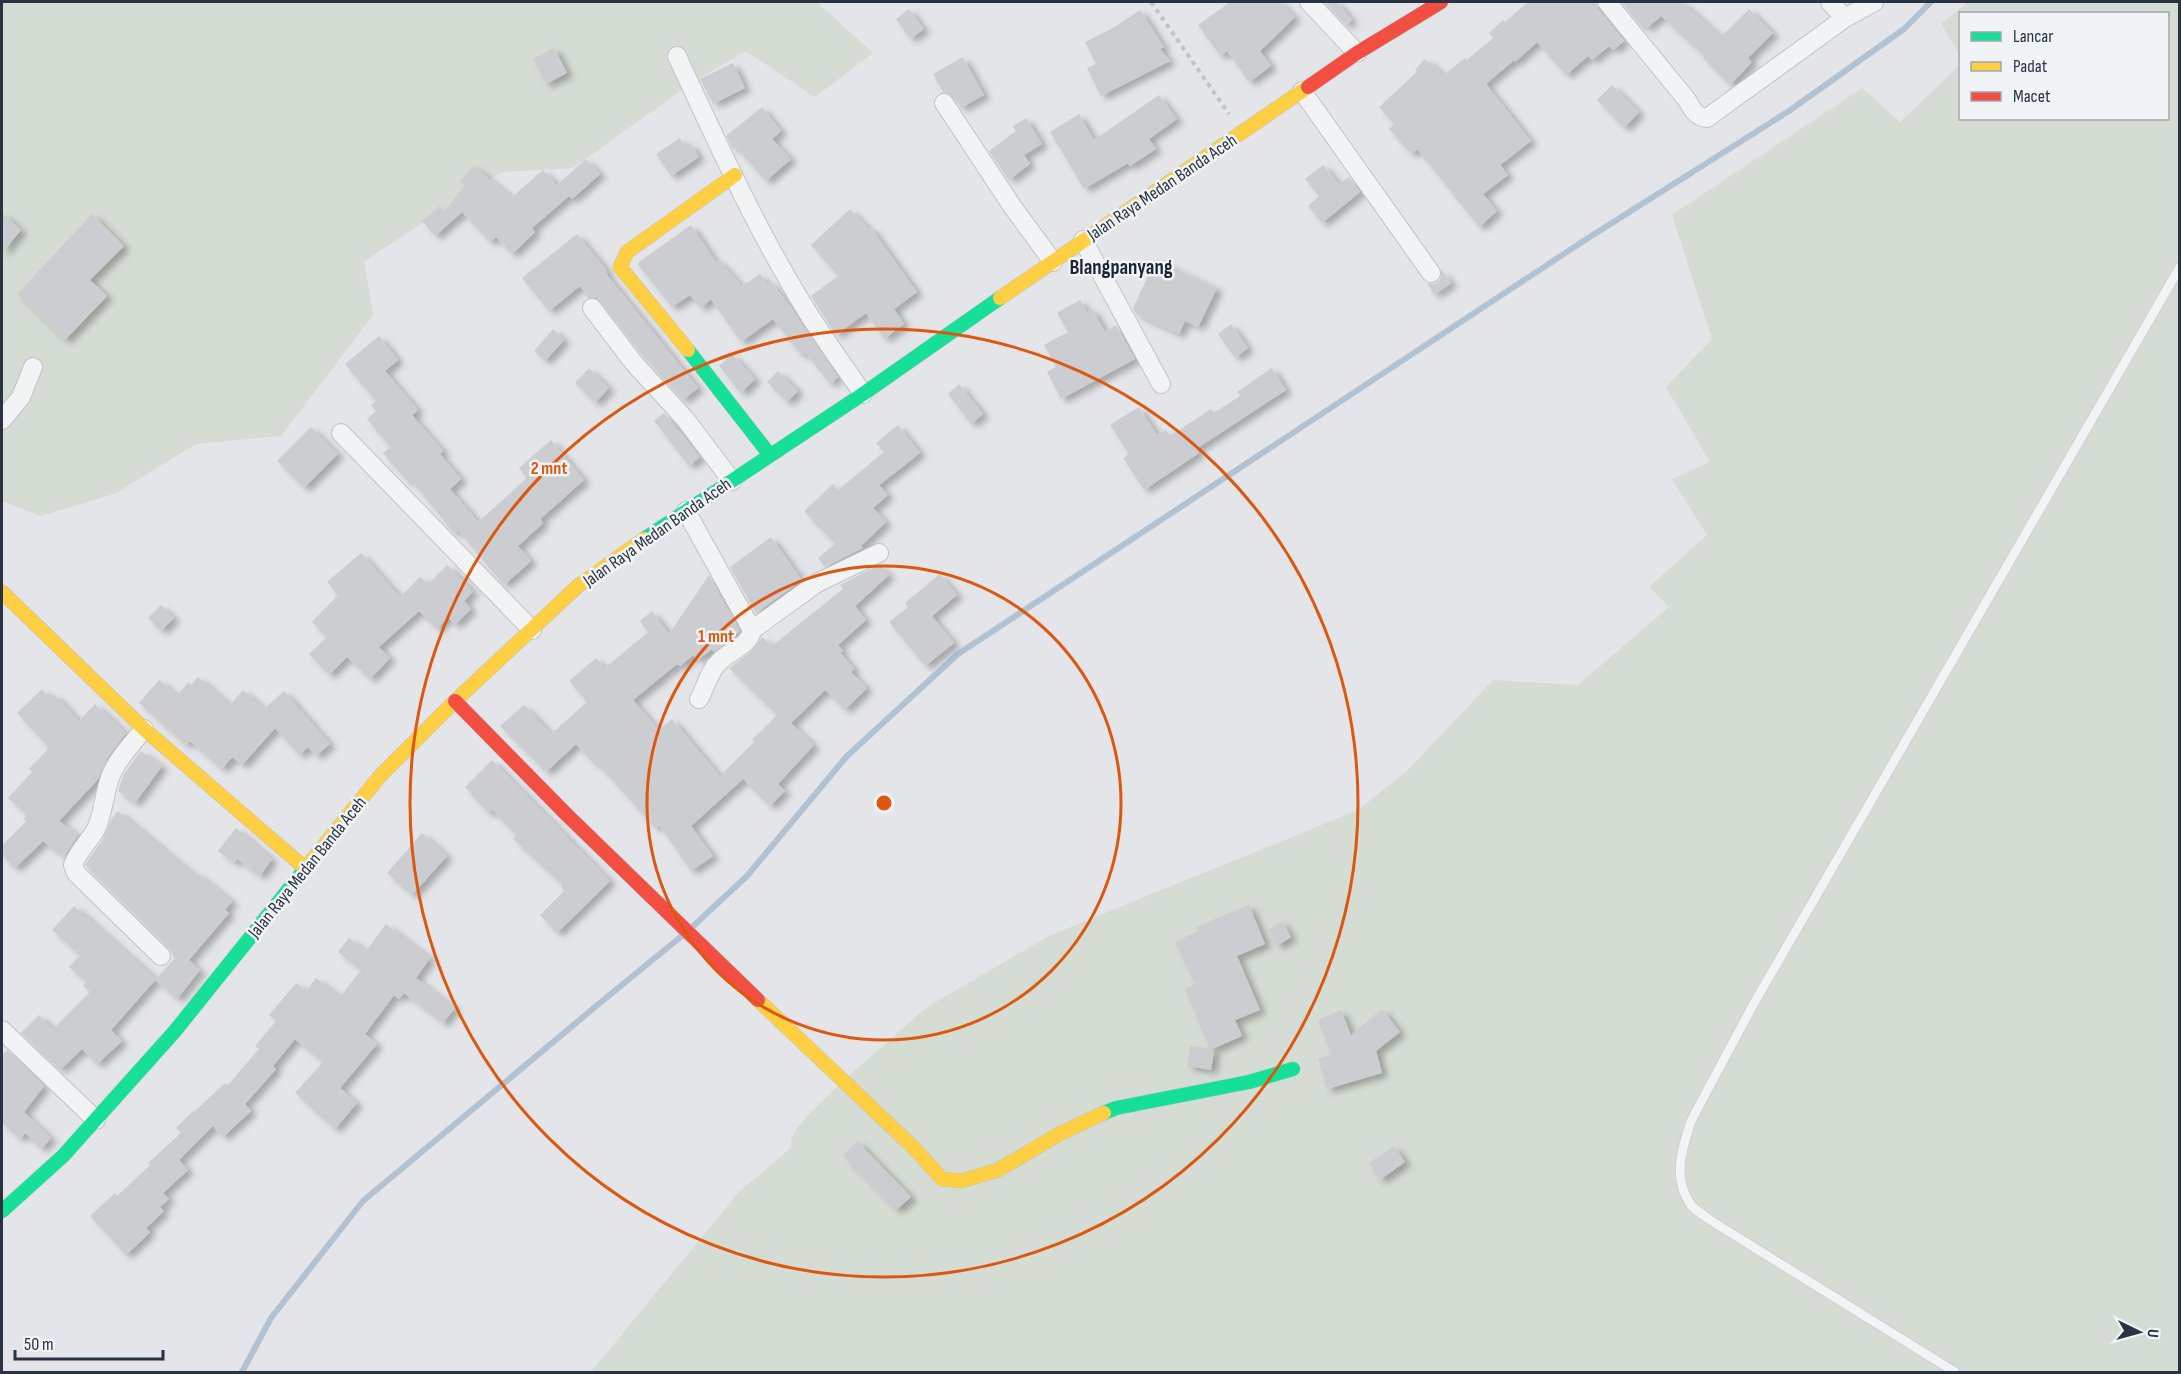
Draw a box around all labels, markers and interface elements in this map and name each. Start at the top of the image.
legend [1959,12,2169,120]
text: Lancar [2013,26,2053,47]
text: Padat [2013,56,2048,77]
text: Macet [2013,86,2051,107]
street label: Jalan Raya Medan Banda Aceh [1083,130,1241,246]
district label: Blangpanyang [1069,255,1173,280]
text: 2 mnt [531,458,567,479]
street label: Jalan Raya Medan Banda Aceh [578,473,735,592]
text: 1 mnt [698,626,734,647]
street label: Jalan Raya Medan Banda Aceh [243,792,371,943]
centre of rings [874,793,894,813]
north arrow [2109,1302,2169,1362]
scale bar [15,1323,164,1361]
text: U [2143,1328,2162,1338]
text: 50 m [24,1334,54,1355]

